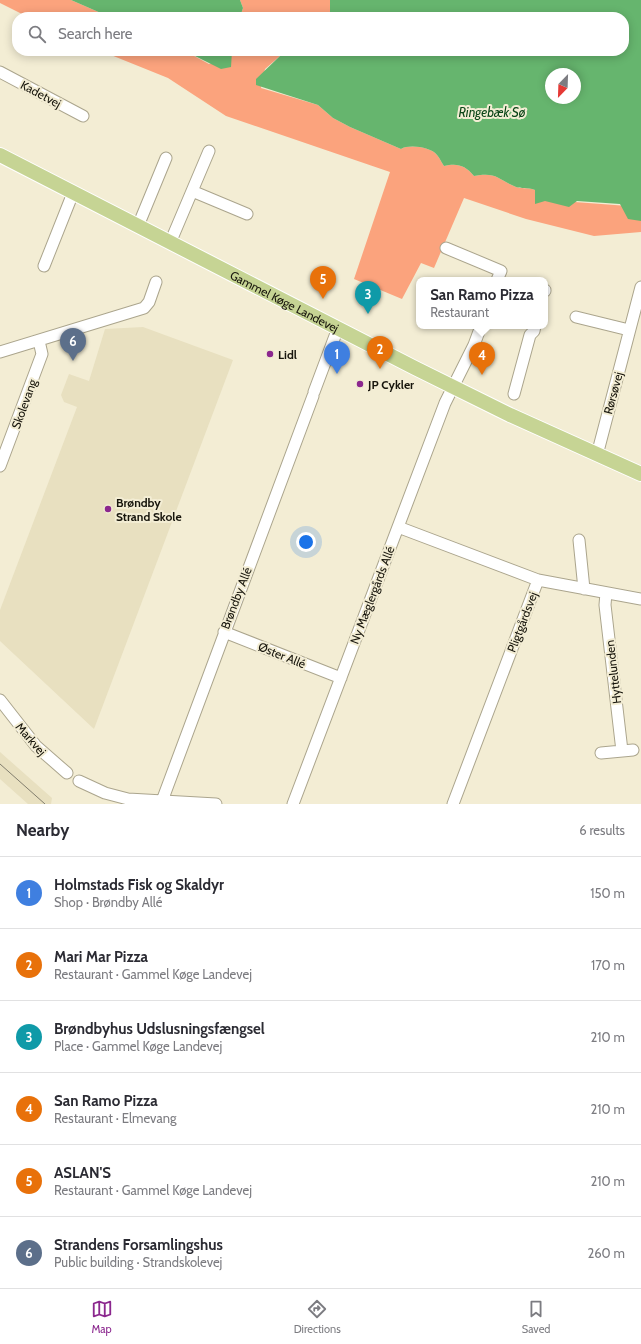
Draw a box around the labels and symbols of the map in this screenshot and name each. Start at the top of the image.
north arrow [545,68,581,104]
street label: Kadetvej [18,77,64,111]
water label: Ringebæk Sø [459,104,526,120]
pin: 5 [310,266,336,299]
street label: Gammel Køge Landevej [228,267,342,335]
pin: 3 [355,281,381,314]
pin: 6 [60,328,86,361]
pin: 2 [367,336,393,369]
pin: 1 [324,341,350,374]
pin: 4 [469,342,495,375]
place label: Lidl [278,347,297,362]
marker: Lidl [265,349,275,359]
street label: Rørsøvej [600,370,626,416]
street label: Skolevang [8,376,40,431]
place label: JP Cykler [367,377,414,392]
marker: JP Cykler [355,379,365,389]
place label: Brøndby Strand Skole [116,495,182,524]
marker: Brøndby Strand Skole [103,504,113,514]
your location [296,532,316,552]
street label: Ny Mæglergårds Allé [346,544,398,646]
street label: Brøndby Allé [217,565,255,631]
street label: Pligtgårdsvej [504,590,540,654]
street label: Øster Allé [256,639,308,671]
street label: Hyttelunden [602,639,624,705]
street label: Markvej [13,719,49,759]

